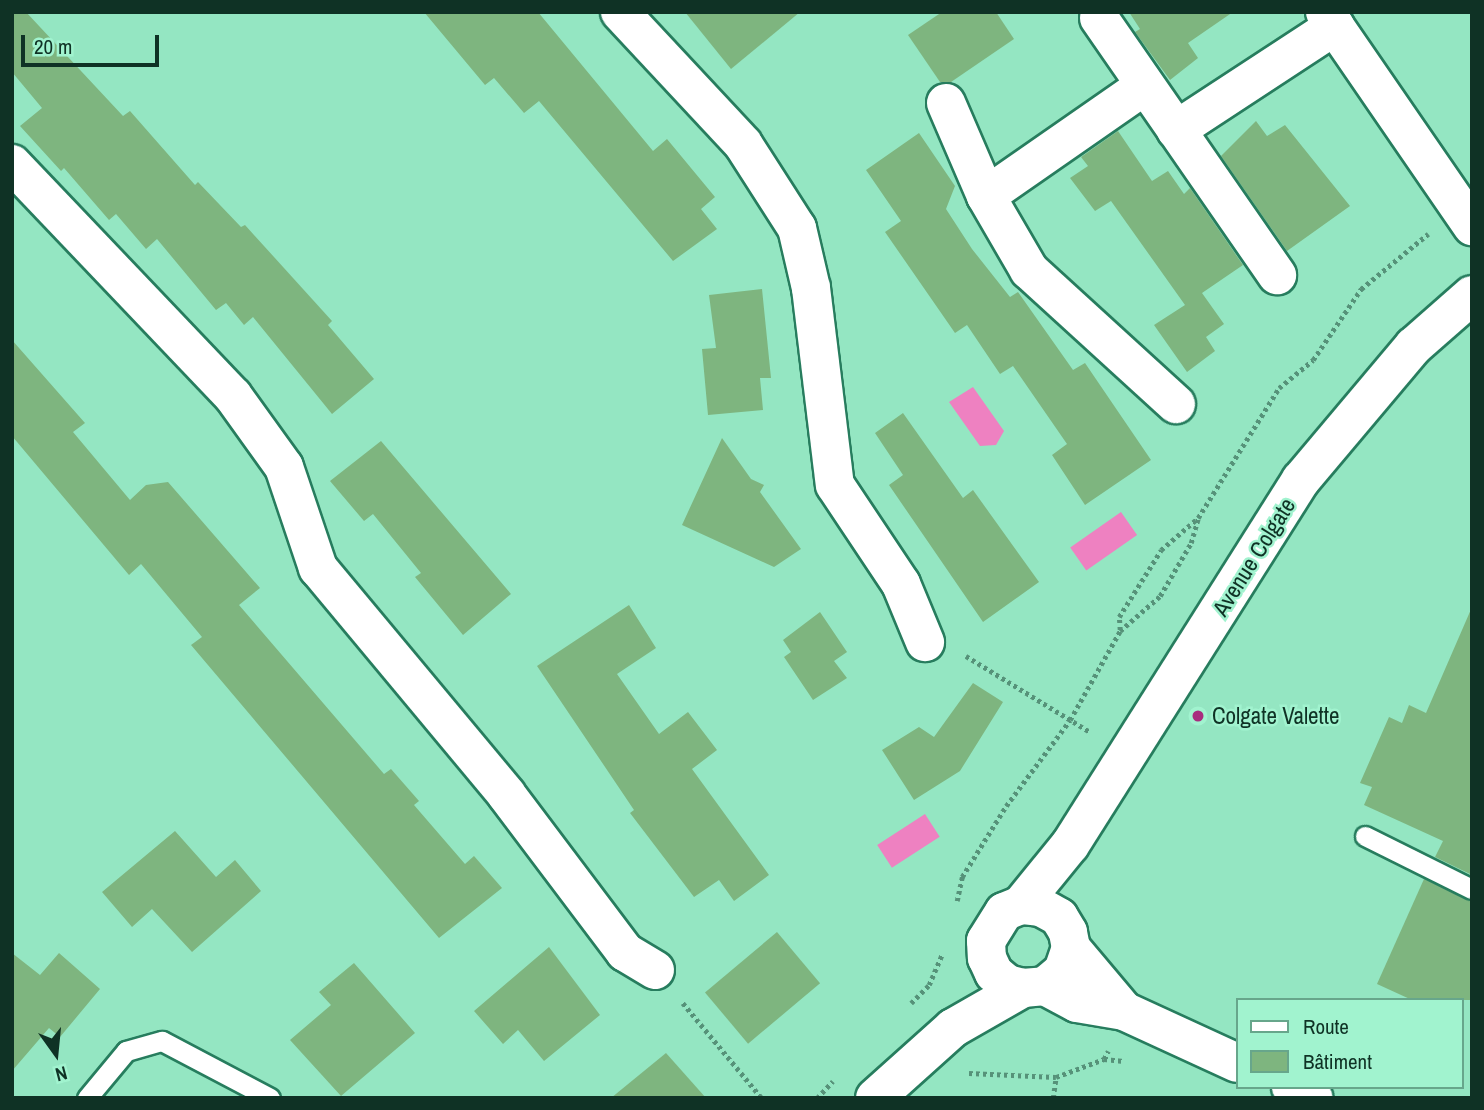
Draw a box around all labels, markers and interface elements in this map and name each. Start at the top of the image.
scale bar [24,21,163,65]
text: 20 m [34,32,72,61]
street label: Avenue Colgate [1207,493,1301,621]
place label: Colgate Valette [1212,702,1340,730]
marker: Colgate Valette [1190,708,1206,724]
legend [1236,998,1463,1089]
text: Route [1303,1012,1349,1041]
north arrow [21,1019,91,1089]
text: Bâtiment [1303,1047,1372,1076]
text: N [53,1060,70,1088]

